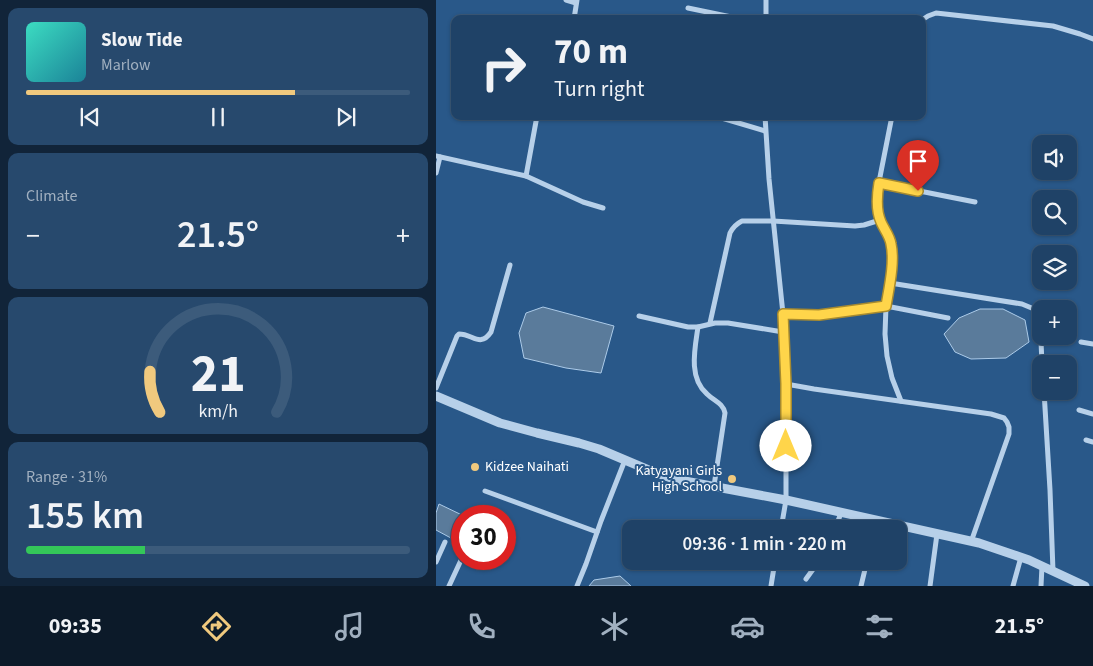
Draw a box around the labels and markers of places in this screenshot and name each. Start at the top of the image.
pin [897,140,939,191]
place label: Kidzee Naihati [485,457,569,477]
marker: Kidzee Naihati [469,461,481,473]
place label: Katyayani Girls High School [635,461,722,497]
marker: Katyayani Girls High School [726,473,738,485]

